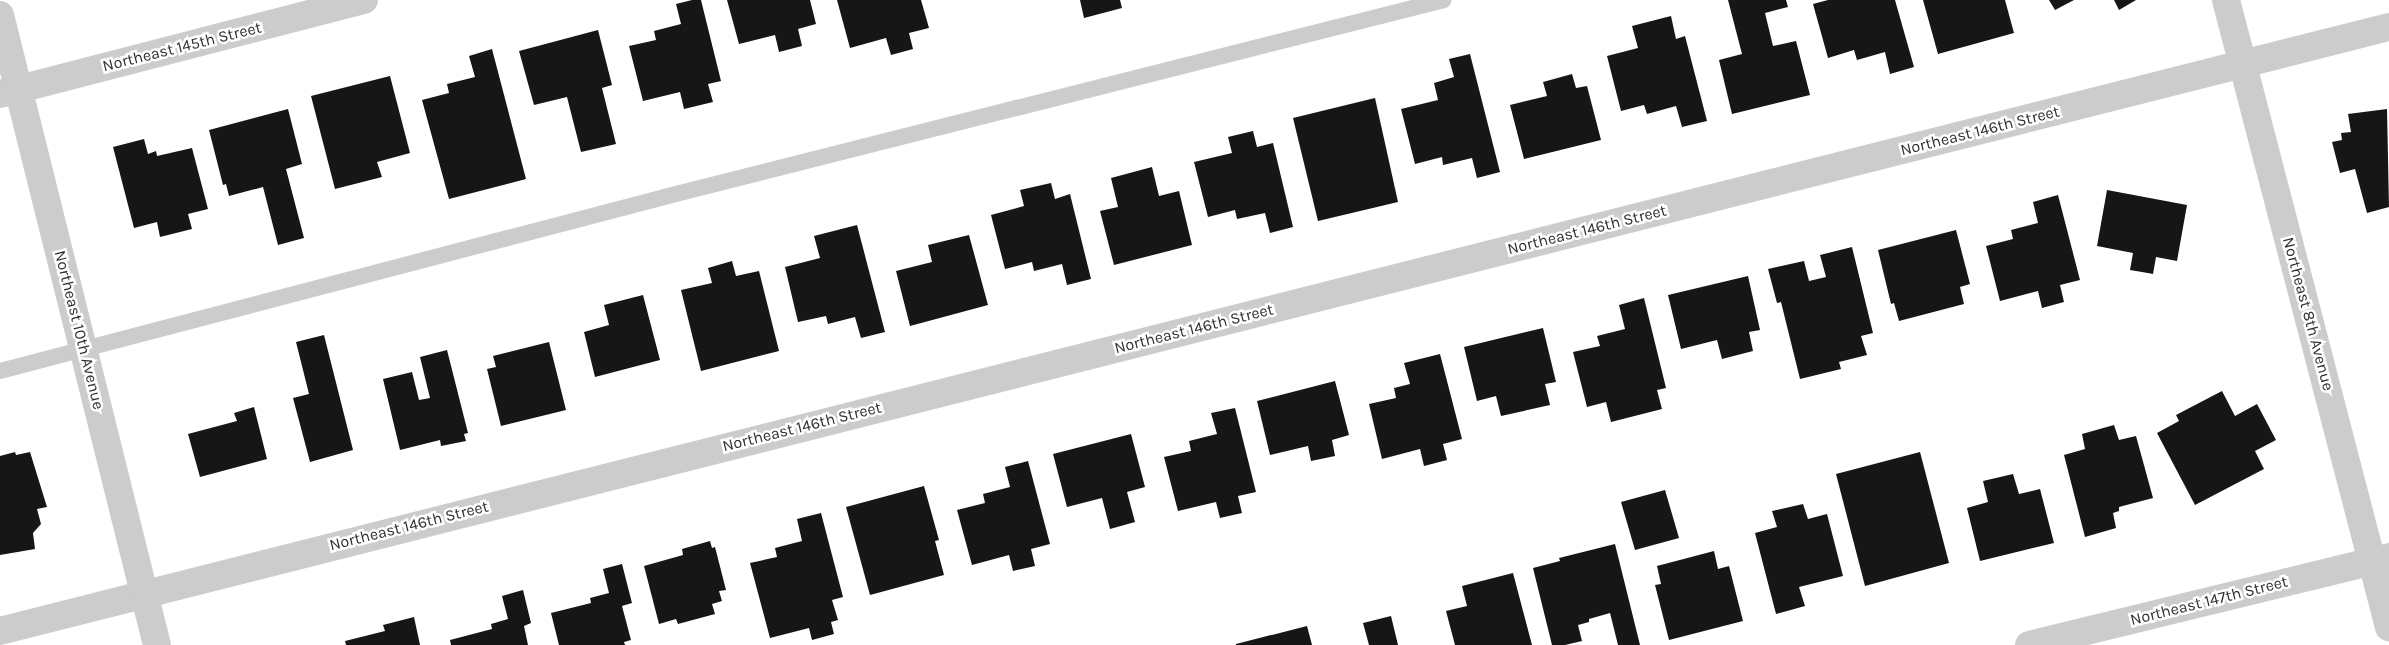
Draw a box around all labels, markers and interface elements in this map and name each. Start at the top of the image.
street label: Northeast 145th Street [101,18,263,76]
street label: Northeast 146th Street [1899,102,2061,160]
street label: Northeast 146th Street [1506,201,1668,259]
street label: Northeast 8th Avenue [2278,235,2338,393]
street label: Northeast 10th Avenue [50,248,108,412]
street label: Northeast 146th Street [1113,300,1275,358]
street label: Northeast 146th Street [721,398,883,456]
street label: Northeast 146th Street [328,497,490,555]
street label: Northeast 147th Street [2128,572,2290,630]

